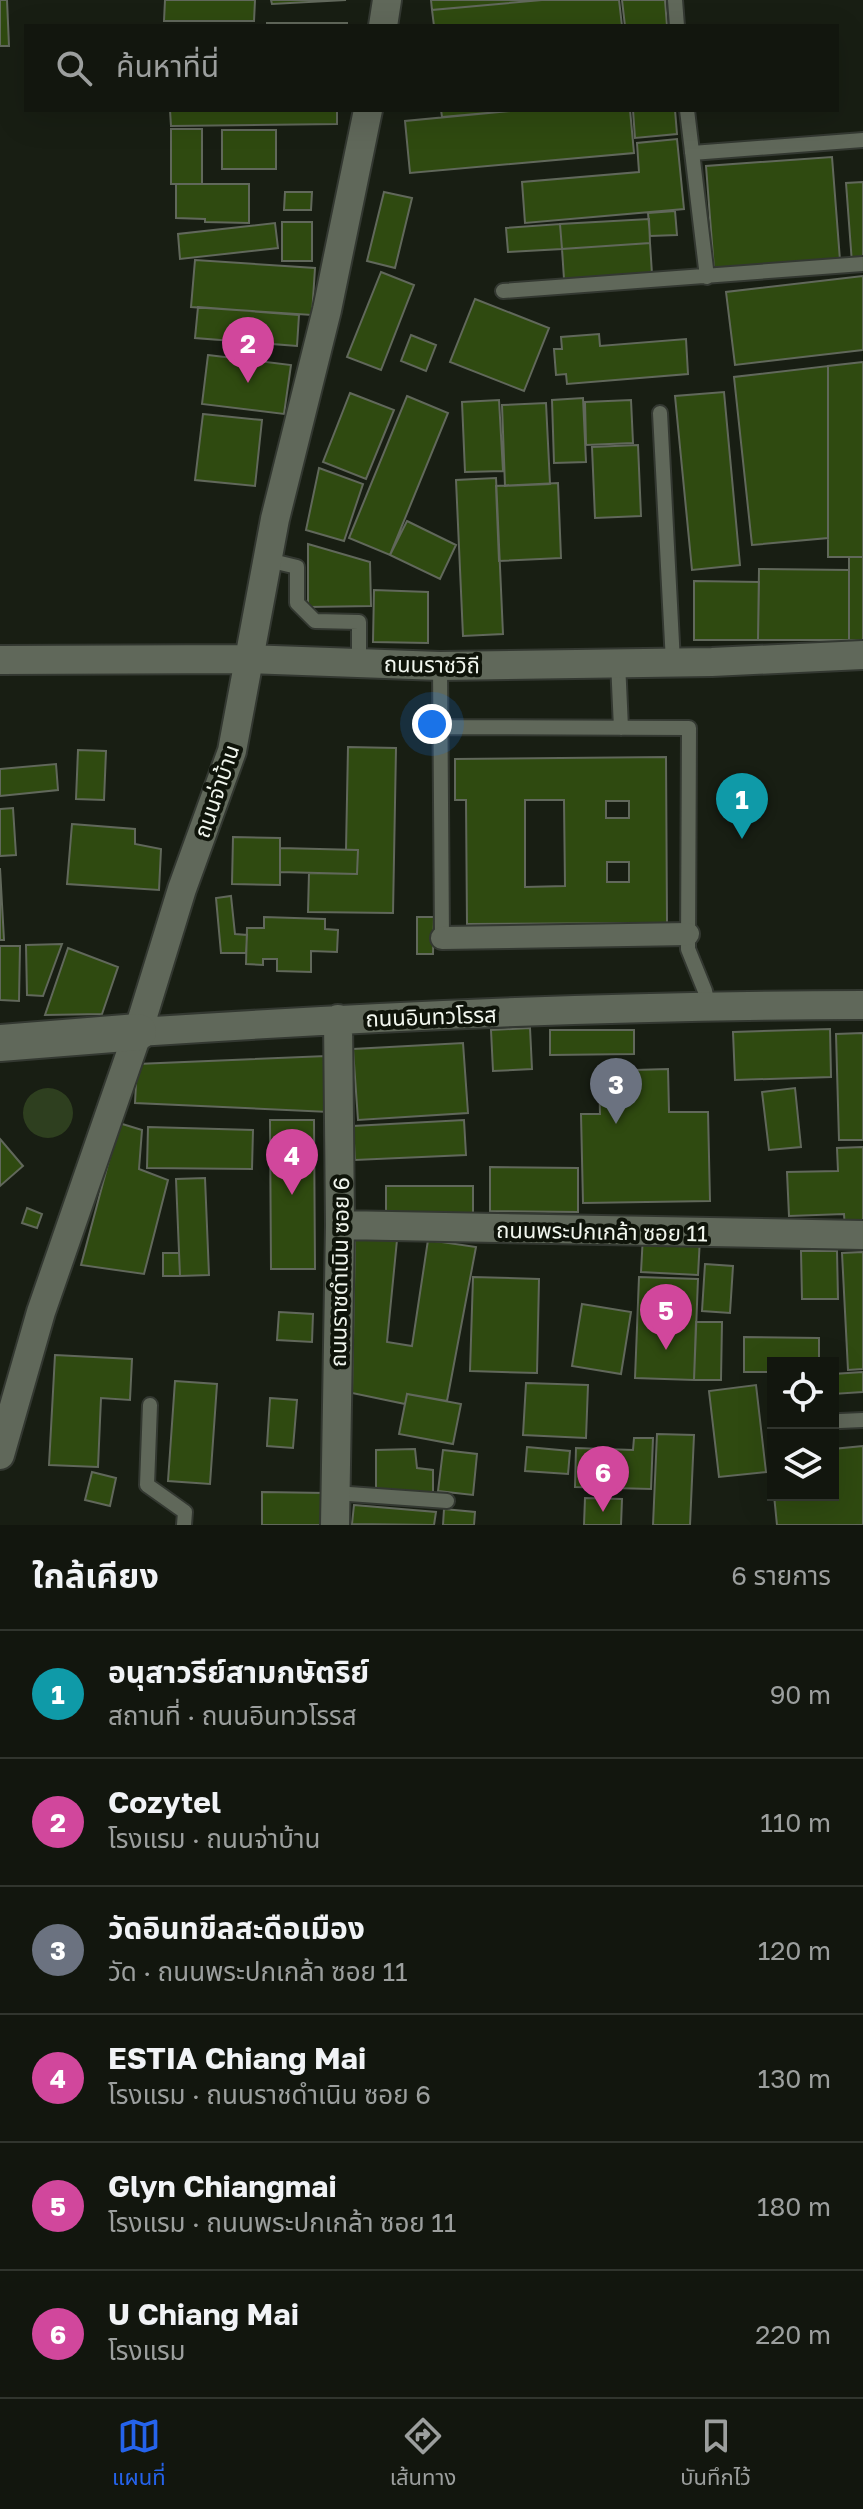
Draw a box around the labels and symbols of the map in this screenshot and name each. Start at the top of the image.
pin: 2 [222,317,274,383]
street label: ถนนราชวิถี [384,650,480,678]
your location [412,704,452,744]
street label: ถนนจ่าบ้าน [188,741,244,841]
pin: 1 [716,773,768,839]
street label: ถนนอินทวโรรส [365,1000,497,1032]
pin: 3 [590,1058,642,1124]
pin: 4 [266,1129,318,1195]
street label: ถนนราชดำเนิน ซอย 6 [324,1177,354,1367]
street label: ถนนพระปกเกล้า ซอย 11 [496,1216,708,1246]
pin: 5 [640,1284,692,1350]
pin: 6 [577,1446,629,1512]

